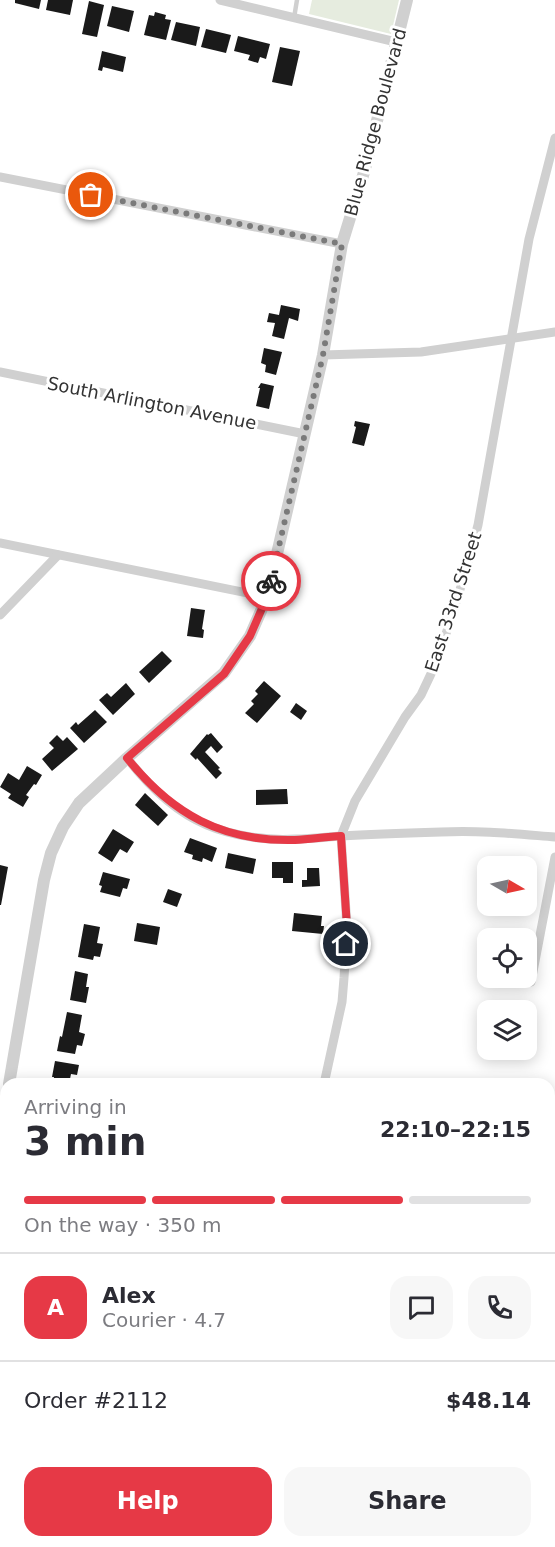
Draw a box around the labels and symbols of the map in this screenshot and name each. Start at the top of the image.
street label: Blue Ridge Boulevard [340,26,410,218]
pin [65,169,116,220]
street label: South Arlington Avenue [46,372,258,434]
street label: East 33rd Street [420,529,486,675]
courier [241,551,301,611]
north arrow [477,856,537,916]
pin [320,918,371,969]

